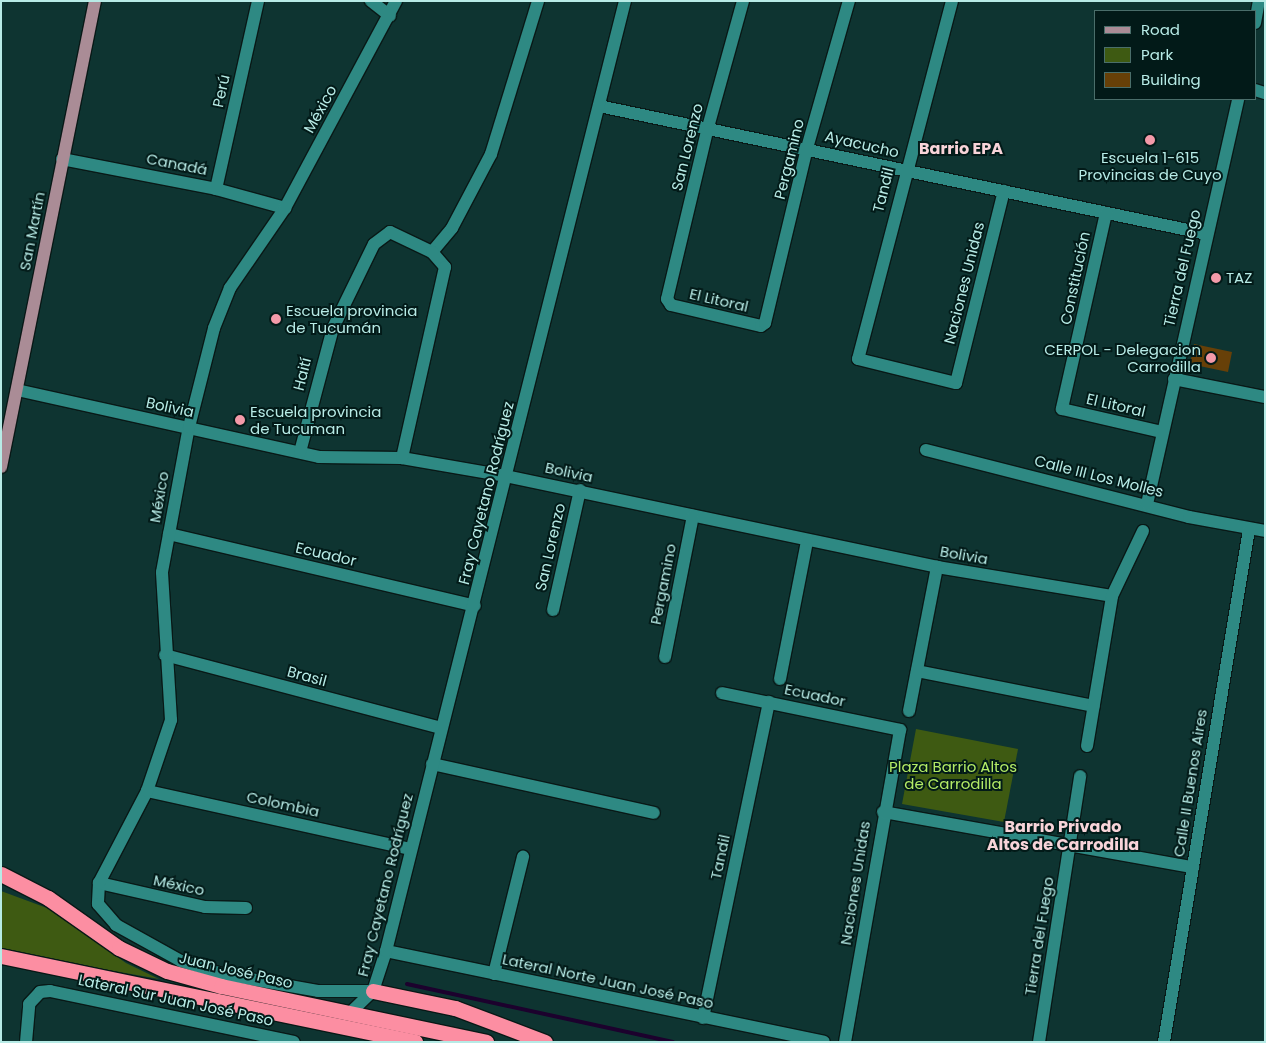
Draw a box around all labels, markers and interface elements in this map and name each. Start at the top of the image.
legend [1094,10,1256,100]
text: Road [1141,19,1180,40]
text: Park [1141,44,1173,65]
text: Building [1141,69,1201,90]
street label: Perú [209,73,233,109]
street label: México [300,82,340,136]
street label: San Lorenzo [667,101,707,193]
street label: Pergamino [770,117,808,201]
street label: Ayacucho [823,127,901,161]
marker: Escuela 1-615 Provincias de Cuyo [1144,134,1156,146]
district label: Barrio EPA [919,139,1003,159]
place label: Escuela 1-615 Provincias de Cuyo [1078,148,1222,183]
street label: Canadá [145,149,209,179]
street label: Tandil [869,166,897,214]
street label: San Martín [16,190,48,272]
street label: Tierra del Fuego [1160,208,1204,328]
street label: Naciones Unidas [940,220,988,346]
street label: Constitución [1056,230,1094,326]
place label: TAZ [1226,269,1252,287]
marker: TAZ [1210,272,1222,284]
street label: El Litoral [688,284,750,316]
place label: Escuela provincia de Tucumán [286,301,417,336]
marker: Escuela provincia de Tucumán [270,313,282,325]
place label: CERPOL - Delegacion Carrodilla [1044,340,1201,375]
marker: CERPOL - Delegacion Carrodilla [1205,352,1217,364]
street label: Haití [289,356,315,392]
street label: El Litoral [1085,389,1147,421]
street label: Bolivia [144,393,196,421]
street label: Fray Cayetano Rodríguez [455,400,517,586]
place label: Escuela provincia de Tucuman [250,402,381,437]
marker: Escuela provincia de Tucuman [234,414,246,426]
street label: Calle III Los Molles [1033,451,1165,501]
street label: Bolivia [543,458,595,486]
street label: México [146,470,172,524]
street label: San Lorenzo [531,501,569,593]
street label: Ecuador [294,538,358,570]
street label: Pergamino [646,542,680,626]
street label: Bolivia [939,542,989,568]
street label: Brasil [285,662,329,690]
street label: Ecuador [783,680,847,710]
street label: Calle II Buenos Aires [1169,708,1211,858]
park label: Plaza Barrio Altos de Carrodilla [889,757,1017,792]
street label: Colombia [245,788,321,820]
street label: Fray Cayetano Rodríguez [354,792,416,978]
district label: Barrio Privado Altos de Carrodilla [987,817,1139,855]
street label: Naciones Unidas [836,820,874,946]
street label: Tandil [706,833,734,881]
street label: México [152,871,206,899]
street label: Tierra del Fuego [1021,875,1057,997]
street label: Juan José Paso [177,948,295,992]
street label: Lateral Norte Juan José Paso [501,950,715,1012]
street label: Lateral Sur Juan José Paso [77,971,275,1029]

